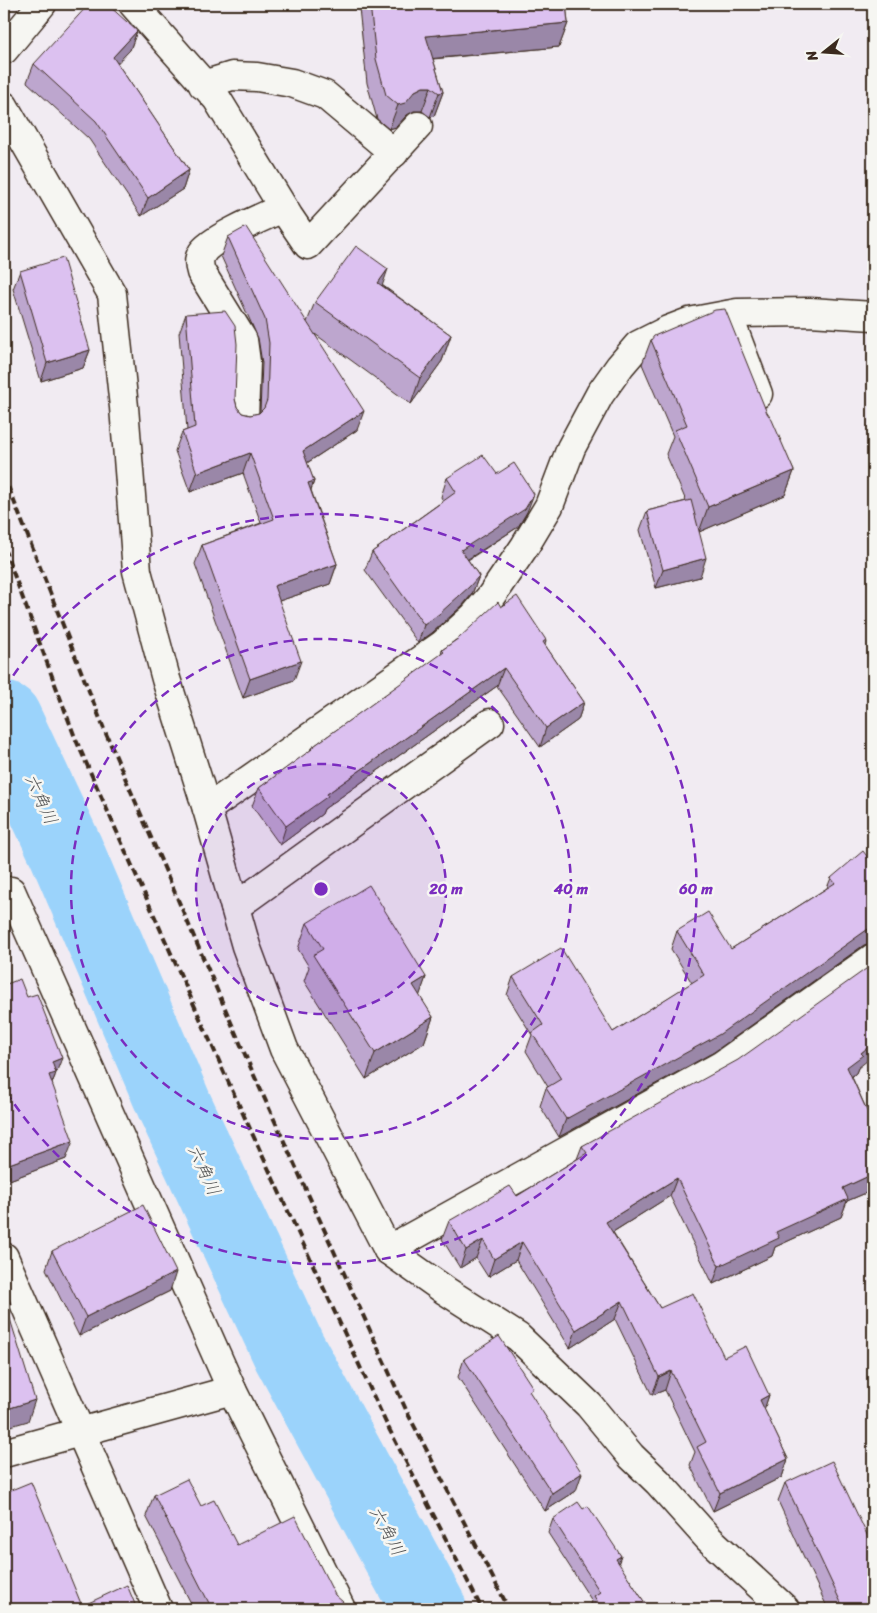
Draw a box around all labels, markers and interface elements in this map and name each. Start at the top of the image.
north arrow [800,28,850,78]
text: N [799,47,826,65]
water label: 六角川 [15,768,67,830]
text: 20 m [428,876,463,902]
text: 40 m [553,876,589,902]
text: 60 m [678,876,713,902]
centre of rings [312,880,330,898]
water label: 六角川 [178,1139,230,1201]
water label: 六角川 [360,1500,414,1562]

